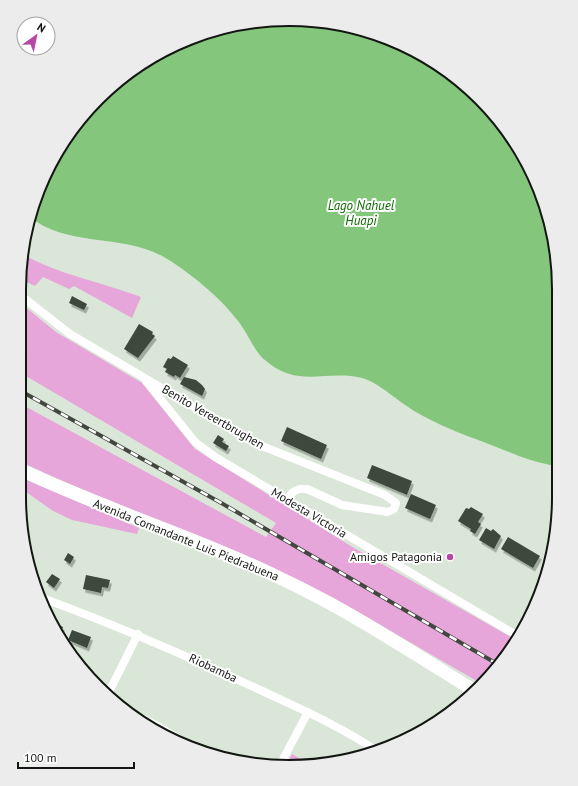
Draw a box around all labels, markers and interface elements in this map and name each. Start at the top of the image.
north arrow [16,16,56,56]
text: N [35,20,48,35]
water label: Lago Nahuel Huapi [328,197,395,229]
street label: Benito Vereertbrughen [159,381,267,452]
street label: Modesta Victoria [269,484,350,541]
street label: Avenida Comandante Luis Piedrabuena [91,495,281,584]
place label: Amigos Patagonia [350,549,442,564]
marker: Amigos Patagonia [445,552,455,562]
street label: Riobamba [187,650,240,685]
scale bar [18,744,134,770]
text: 100 m [24,750,57,765]

